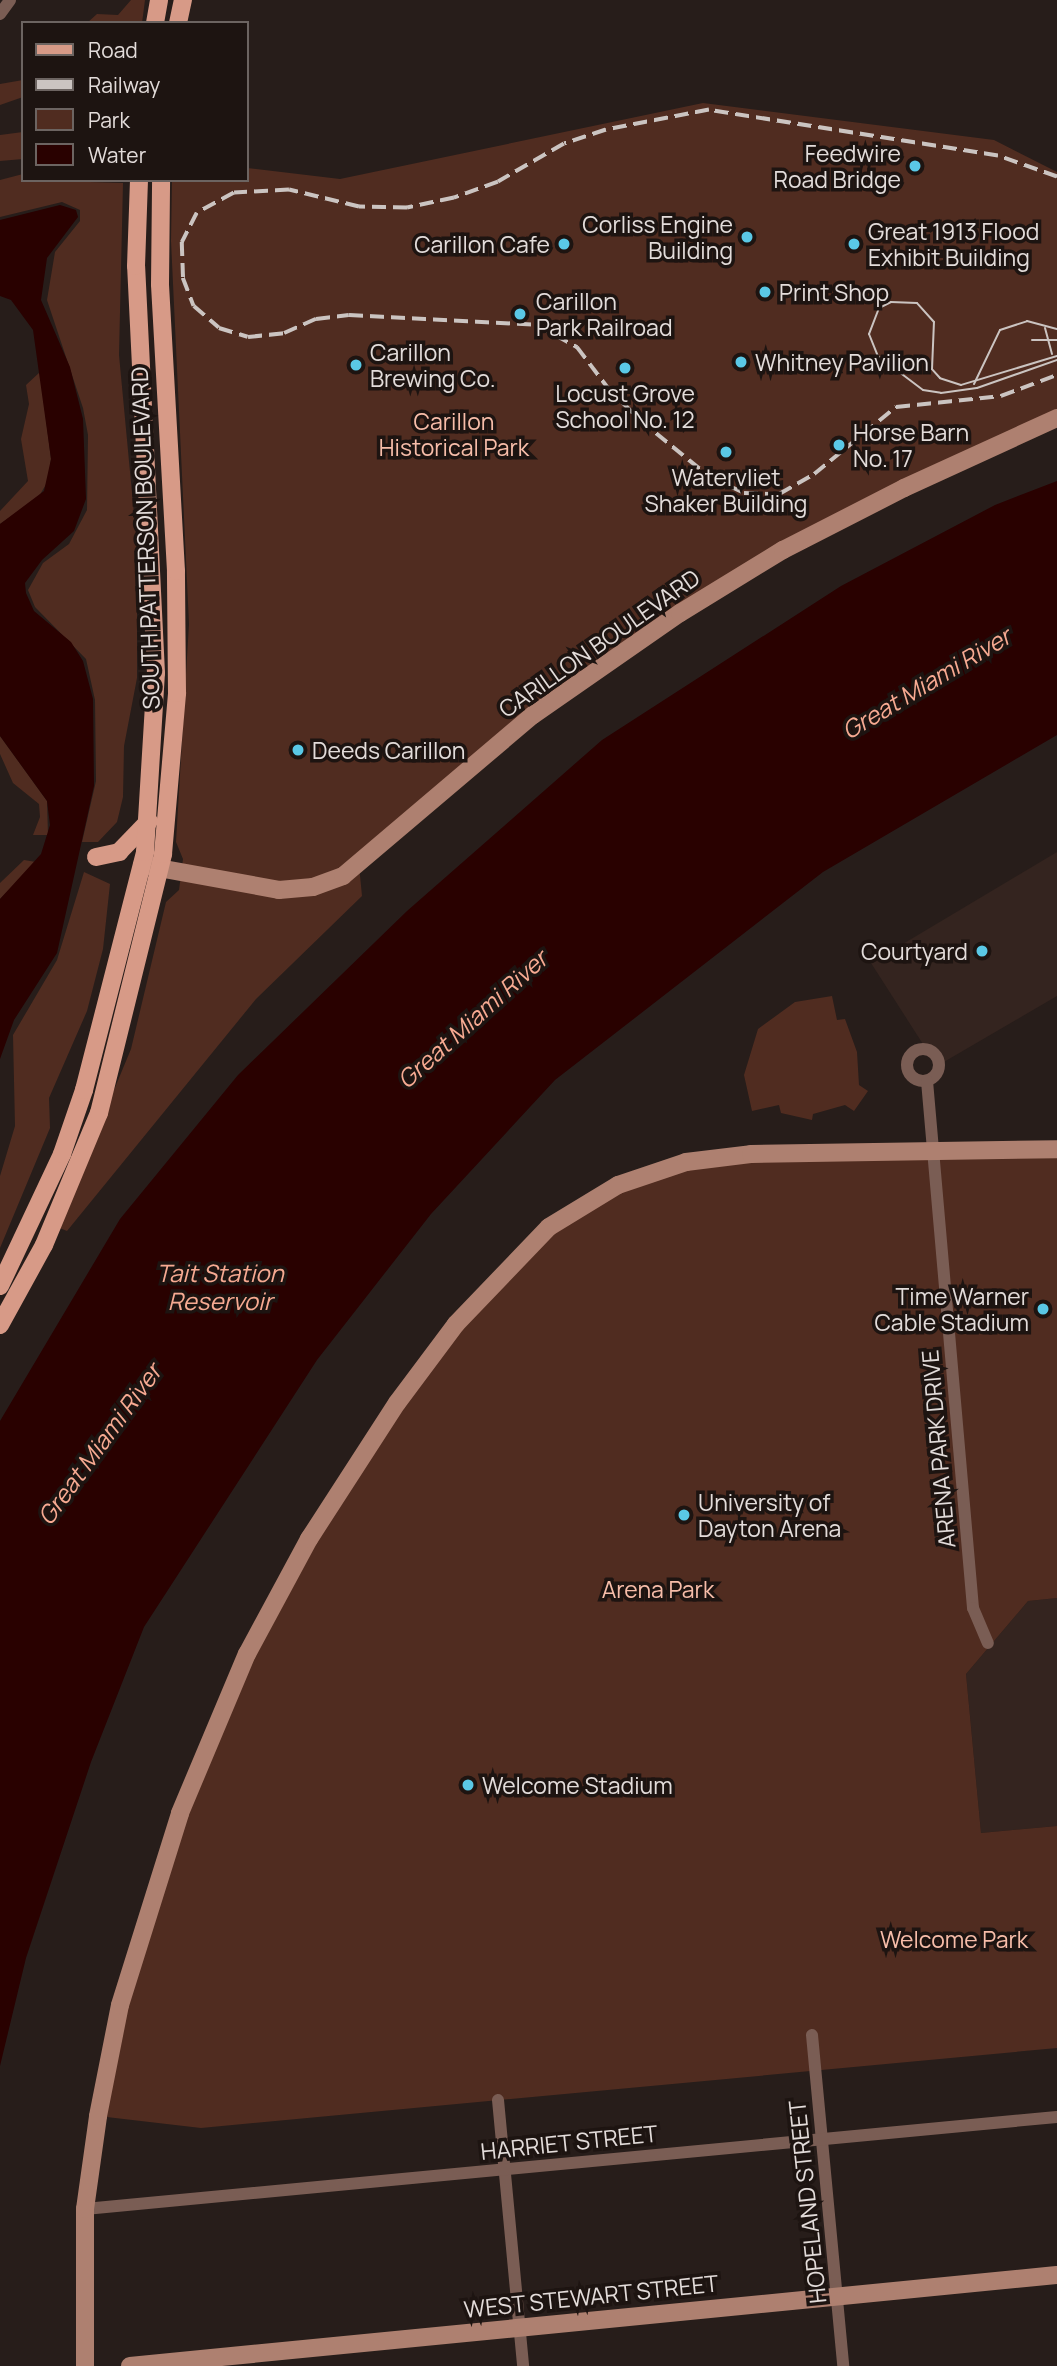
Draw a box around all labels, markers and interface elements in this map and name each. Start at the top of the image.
legend [21,21,248,182]
text: Road [88,36,138,64]
text: Railway [88,71,160,99]
text: Park [88,106,130,134]
place label: Feedwire Road Bridge [773,139,901,193]
text: Water [88,141,146,169]
marker: Feedwire Road Bridge [907,158,923,174]
place label: Corliss Engine Building [582,210,733,264]
place label: Great 1913 Flood Exhibit Building [868,217,1039,271]
marker: Corliss Engine Building [739,229,755,245]
place label: Carillon Cafe [414,230,550,258]
marker: Carillon Cafe [556,236,572,252]
marker: Great 1913 Flood Exhibit Building [846,236,862,252]
place label: Print Shop [779,278,889,306]
marker: Print Shop [757,284,773,300]
place label: Carillon Park Railroad [536,287,673,341]
marker: Carillon Park Railroad [510,304,530,324]
place label: Carillon Brewing Co. [370,338,495,392]
place label: Whitney Pavilion [755,348,929,376]
marker: Whitney Pavilion [733,354,749,370]
marker: Carillon Brewing Co. [348,357,364,373]
marker: Locust Grove School No. 12 [617,360,633,376]
street label: SOUTH PATTERSON BOULEVARD [125,366,165,710]
place label: Locust Grove School No. 12 [555,379,695,433]
park label: Carillon Historical Park [379,407,529,461]
place label: Horse Barn No. 17 [853,418,969,472]
marker: Horse Barn No. 17 [831,437,847,453]
marker: Watervliet Shaker Building [718,444,734,460]
place label: Watervliet Shaker Building [645,463,807,517]
street label: CARILLON BOULEVARD [493,563,705,723]
water label: Great Miami River [836,621,1016,745]
place label: Deeds Carillon [312,736,466,764]
marker: Deeds Carillon [290,742,306,758]
place label: Courtyard [861,937,968,965]
marker: Courtyard [974,943,990,959]
water label: Great Miami River [391,944,553,1094]
water label: Tait Station Reservoir [156,1259,284,1315]
place label: Time Warner Cable Stadium [874,1282,1029,1336]
marker: Time Warner Cable Stadium [1035,1301,1051,1317]
street label: ARENA PARK DRIVE [916,1348,960,1550]
water label: Great Miami River [31,1358,167,1530]
place label: University of Dayton Arena [698,1488,841,1542]
marker: University of Dayton Arena [676,1507,692,1523]
park label: Arena Park [602,1575,714,1603]
place label: Welcome Stadium [482,1771,673,1799]
marker: Welcome Stadium [460,1777,476,1793]
park label: Welcome Park [880,1925,1028,1953]
street label: HOPELAND STREET [783,2099,831,2305]
street label: HARRIET STREET [479,2119,659,2165]
street label: WEST STEWART STREET [462,2269,720,2323]

